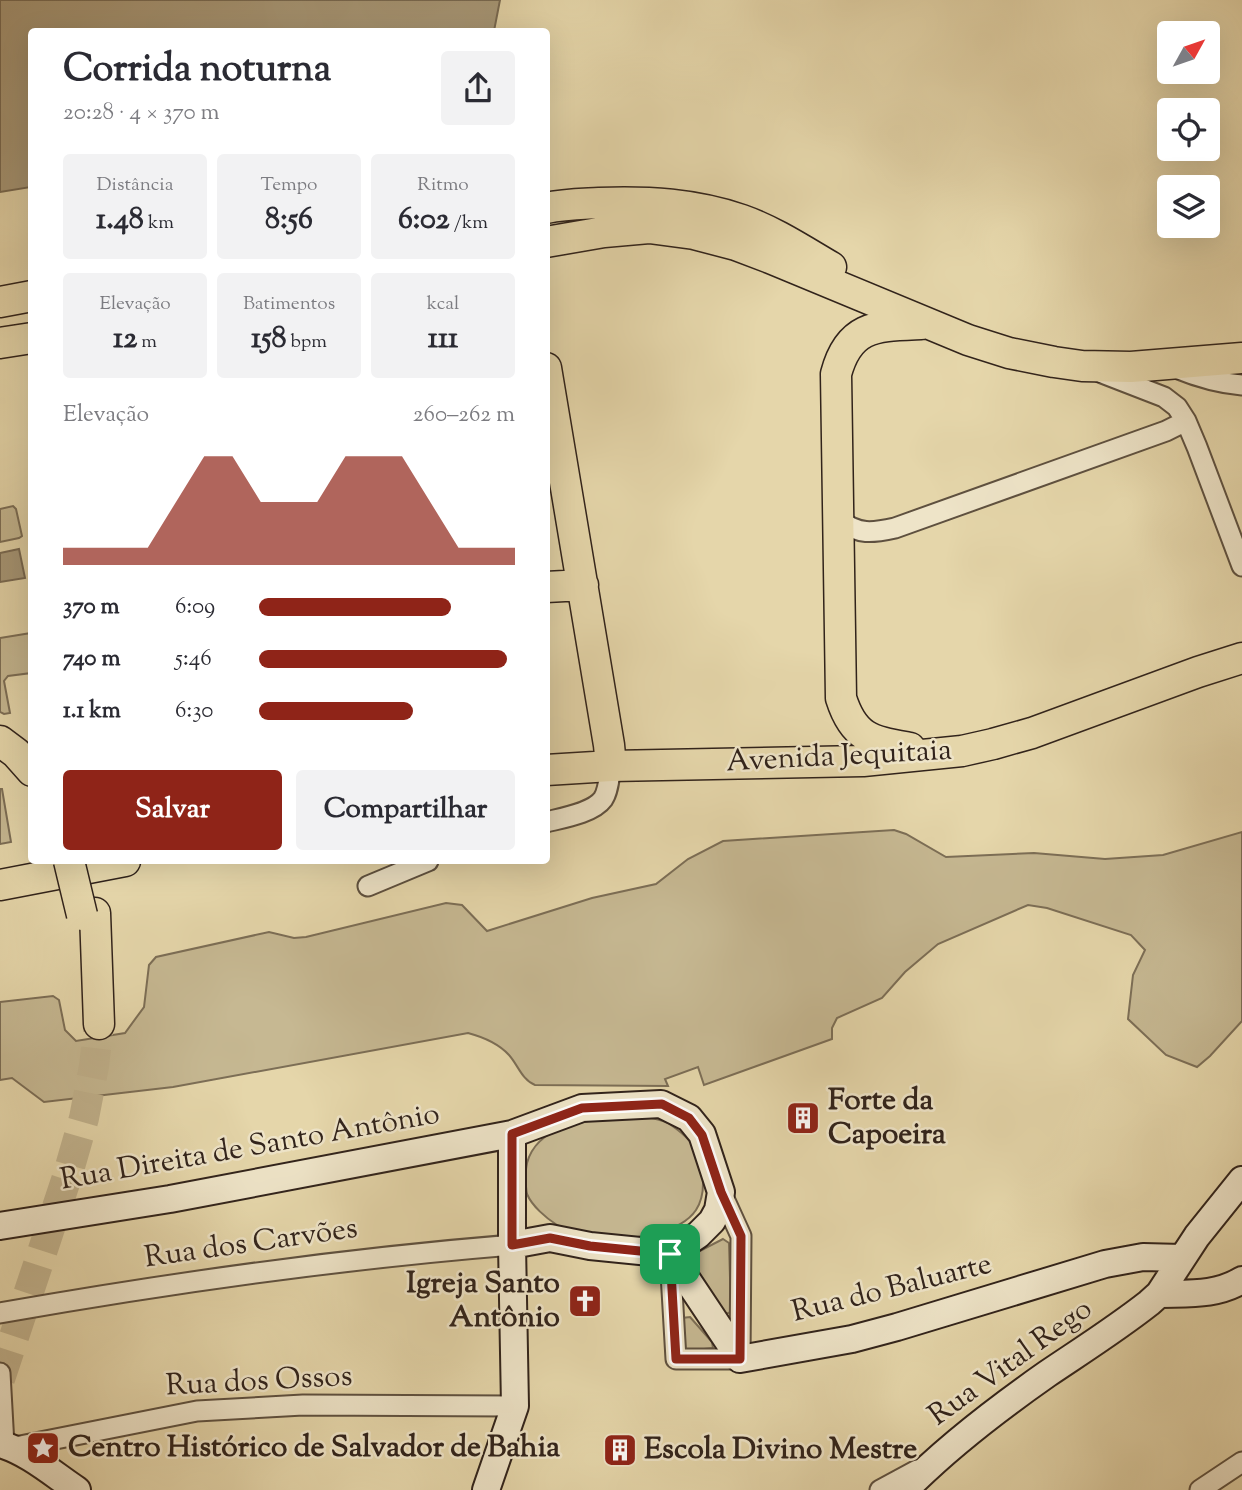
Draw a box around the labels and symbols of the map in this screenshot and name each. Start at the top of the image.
north arrow [1157,21,1220,84]
street label: Avenida Jequitaia [725,730,953,784]
place label: Forte da Capoeira [828,1080,946,1157]
street label: Rua Direita de Santo Antônio [57,1093,443,1203]
building icon: Forte da Capoeira [784,1099,822,1137]
street label: Rua dos Carvões [142,1208,360,1280]
pin [640,1224,700,1284]
street label: Rua do Baluarte [788,1243,996,1335]
place label: Igreja Santo Antônio [406,1263,560,1340]
church icon: Igreja Santo Antônio [566,1282,604,1320]
street label: Rua Vital Rego [920,1289,1102,1437]
street label: Rua dos Ossos [165,1356,353,1408]
place label: Centro Histórico de Salvador de Bahia [68,1427,560,1470]
place icon: Centro Histórico de Salvador de Bahia [24,1429,62,1467]
place label: Escola Divino Mestre [644,1429,917,1472]
building icon: Escola Divino Mestre [601,1431,639,1469]

